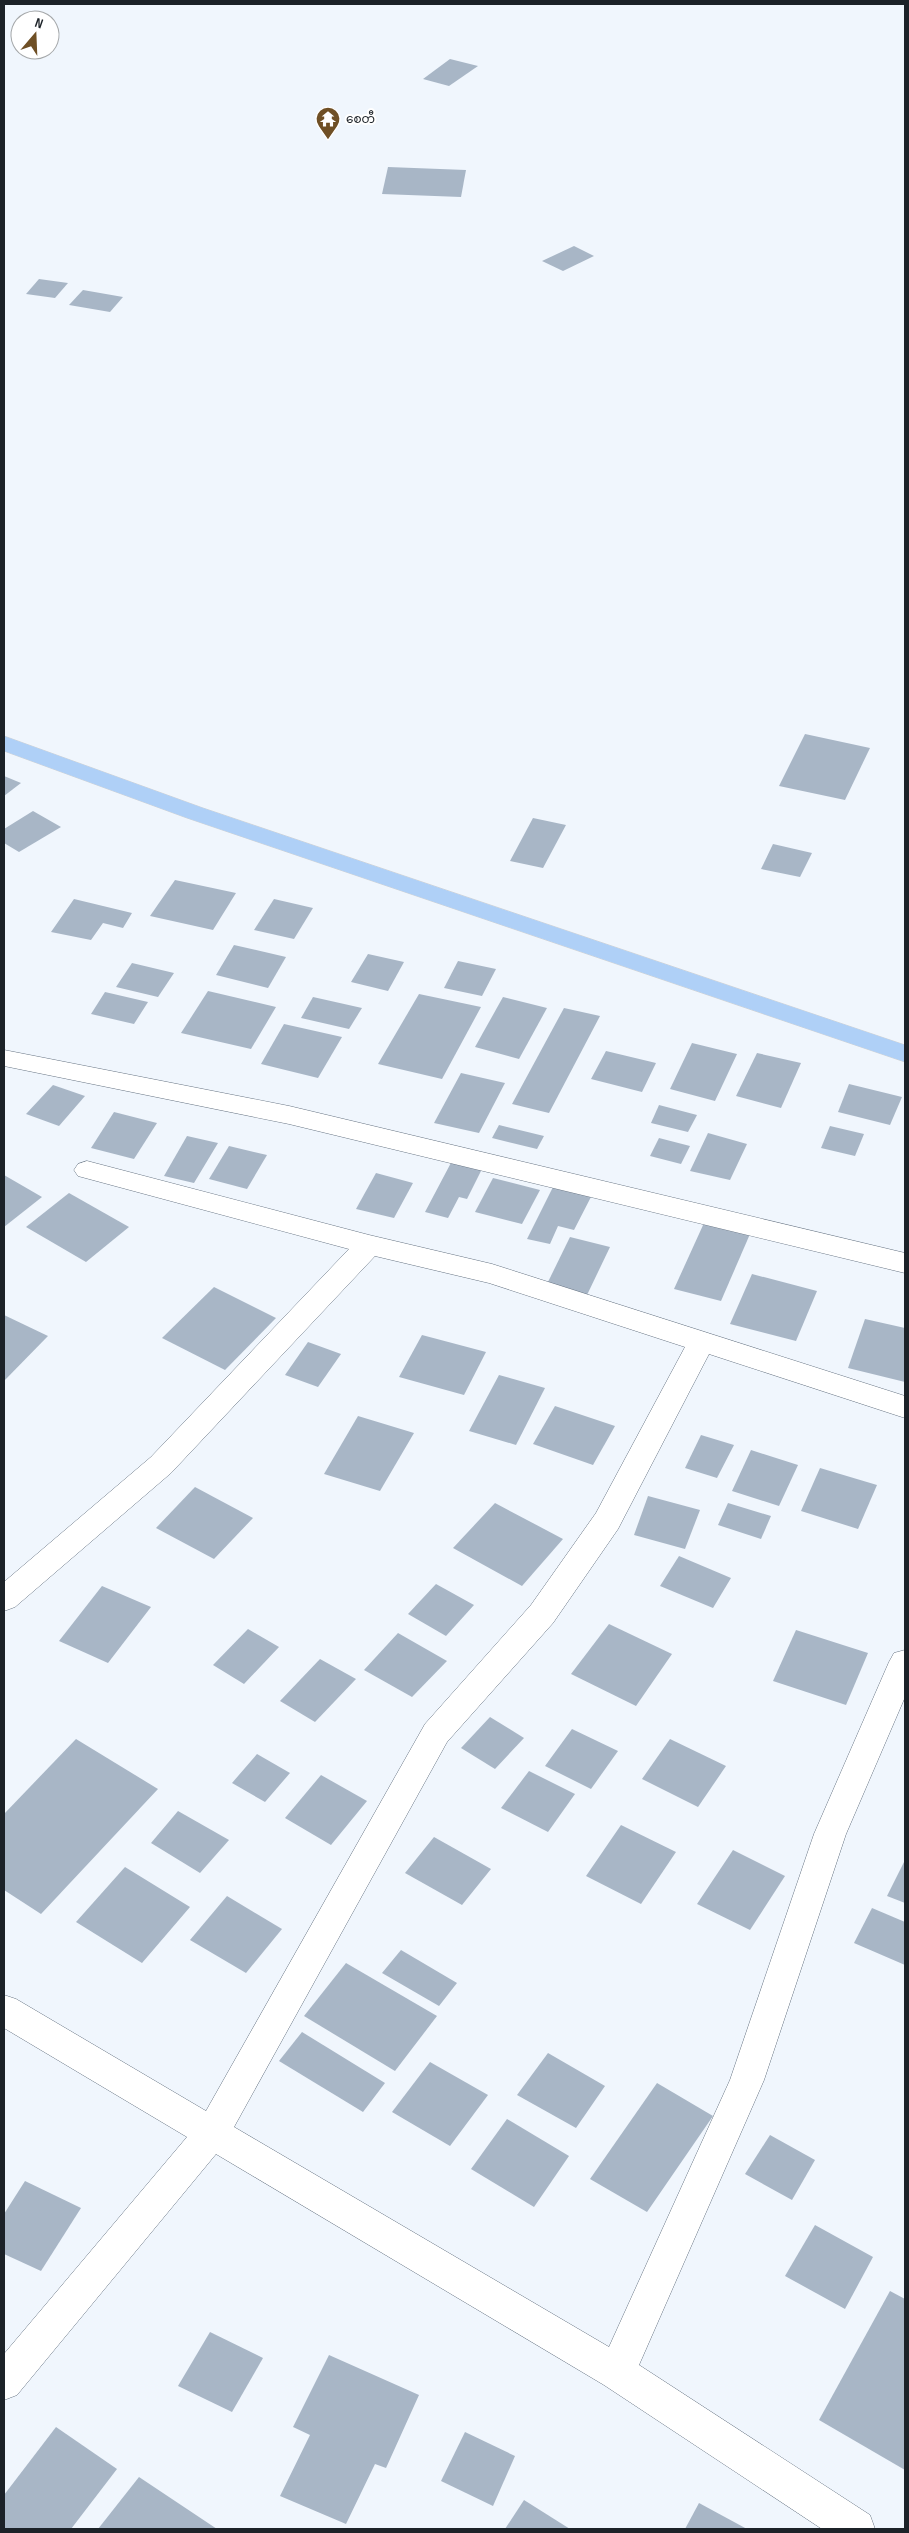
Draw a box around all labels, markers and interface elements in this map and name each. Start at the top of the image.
north arrow [10,10,60,60]
text: N [33,14,45,32]
temple icon: စေတီ [315,106,341,140]
place label: စေတီ [346,110,375,127]

